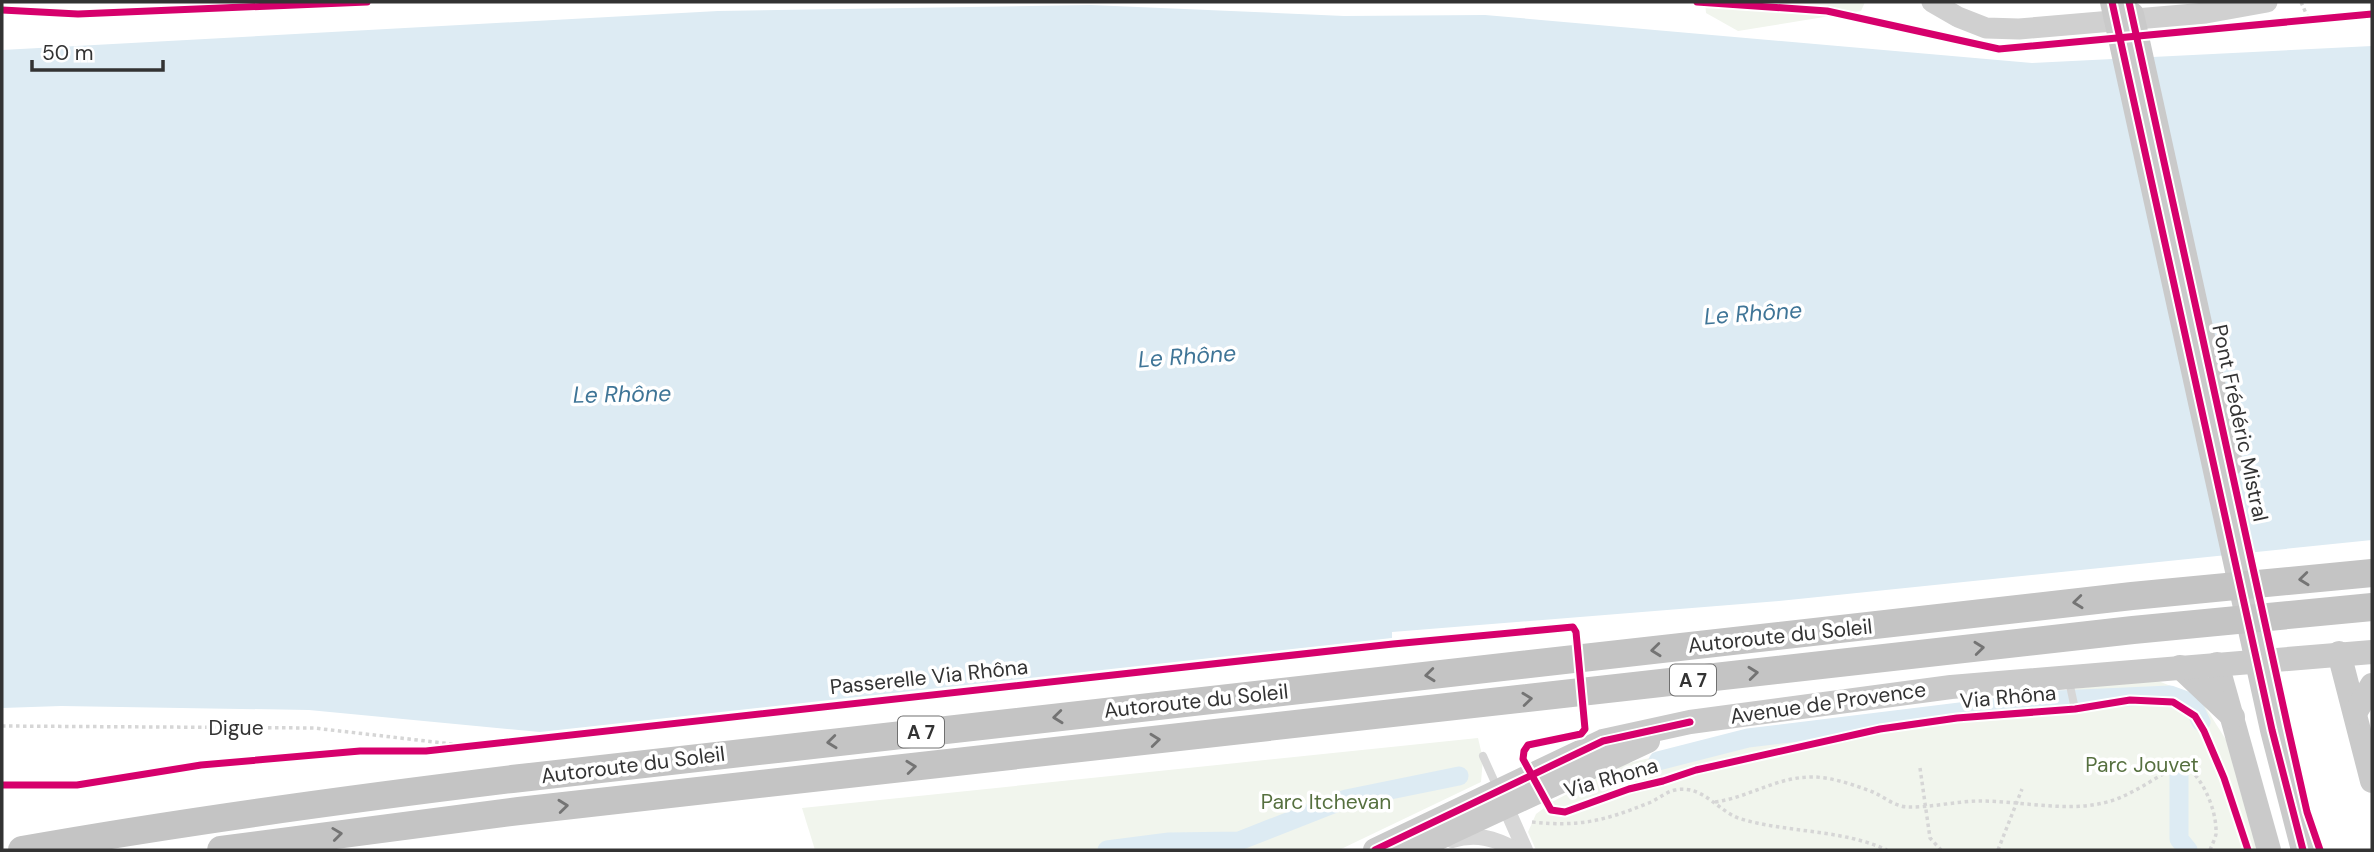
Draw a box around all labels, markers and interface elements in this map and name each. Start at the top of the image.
scale bar [32,28,163,72]
text: 50 m [42,39,93,67]
water label: Le Rhône [1703,295,1803,331]
street label: Pont Frédéric Mistral [2205,322,2275,524]
water label: Le Rhône [1137,338,1237,374]
water label: Le Rhône [573,378,671,410]
one-way arrow [2299,572,2310,587]
one-way arrow [2072,595,2084,610]
street label: Autoroute du Soleil [1686,612,1874,660]
one-way arrow [1974,640,1985,655]
one-way arrow [1650,642,1661,657]
street label: Passerelle Via Rhôna [829,653,1029,701]
road number: A 7 [1670,664,1716,695]
one-way arrow [1748,666,1759,681]
one-way arrow [1424,668,1436,683]
street label: Avenue de Provence [1728,675,1928,731]
street label: Autoroute du Soleil [1102,677,1290,725]
street label: Via Rhôna [1959,679,2057,715]
one-way arrow [1521,691,1533,706]
one-way arrow [1052,709,1063,724]
street label: Digue [208,714,264,742]
road number: A 7 [898,716,944,748]
one-way arrow [1149,733,1161,748]
one-way arrow [826,734,837,749]
street label: Autoroute du Soleil [539,740,727,790]
street label: Via Rhona [1561,751,1661,805]
park label: Parc Jouvet [2085,751,2199,779]
one-way arrow [905,760,917,775]
park label: Parc Itchevan [1261,788,1391,816]
one-way arrow [557,799,569,814]
one-way arrow [331,827,343,842]

